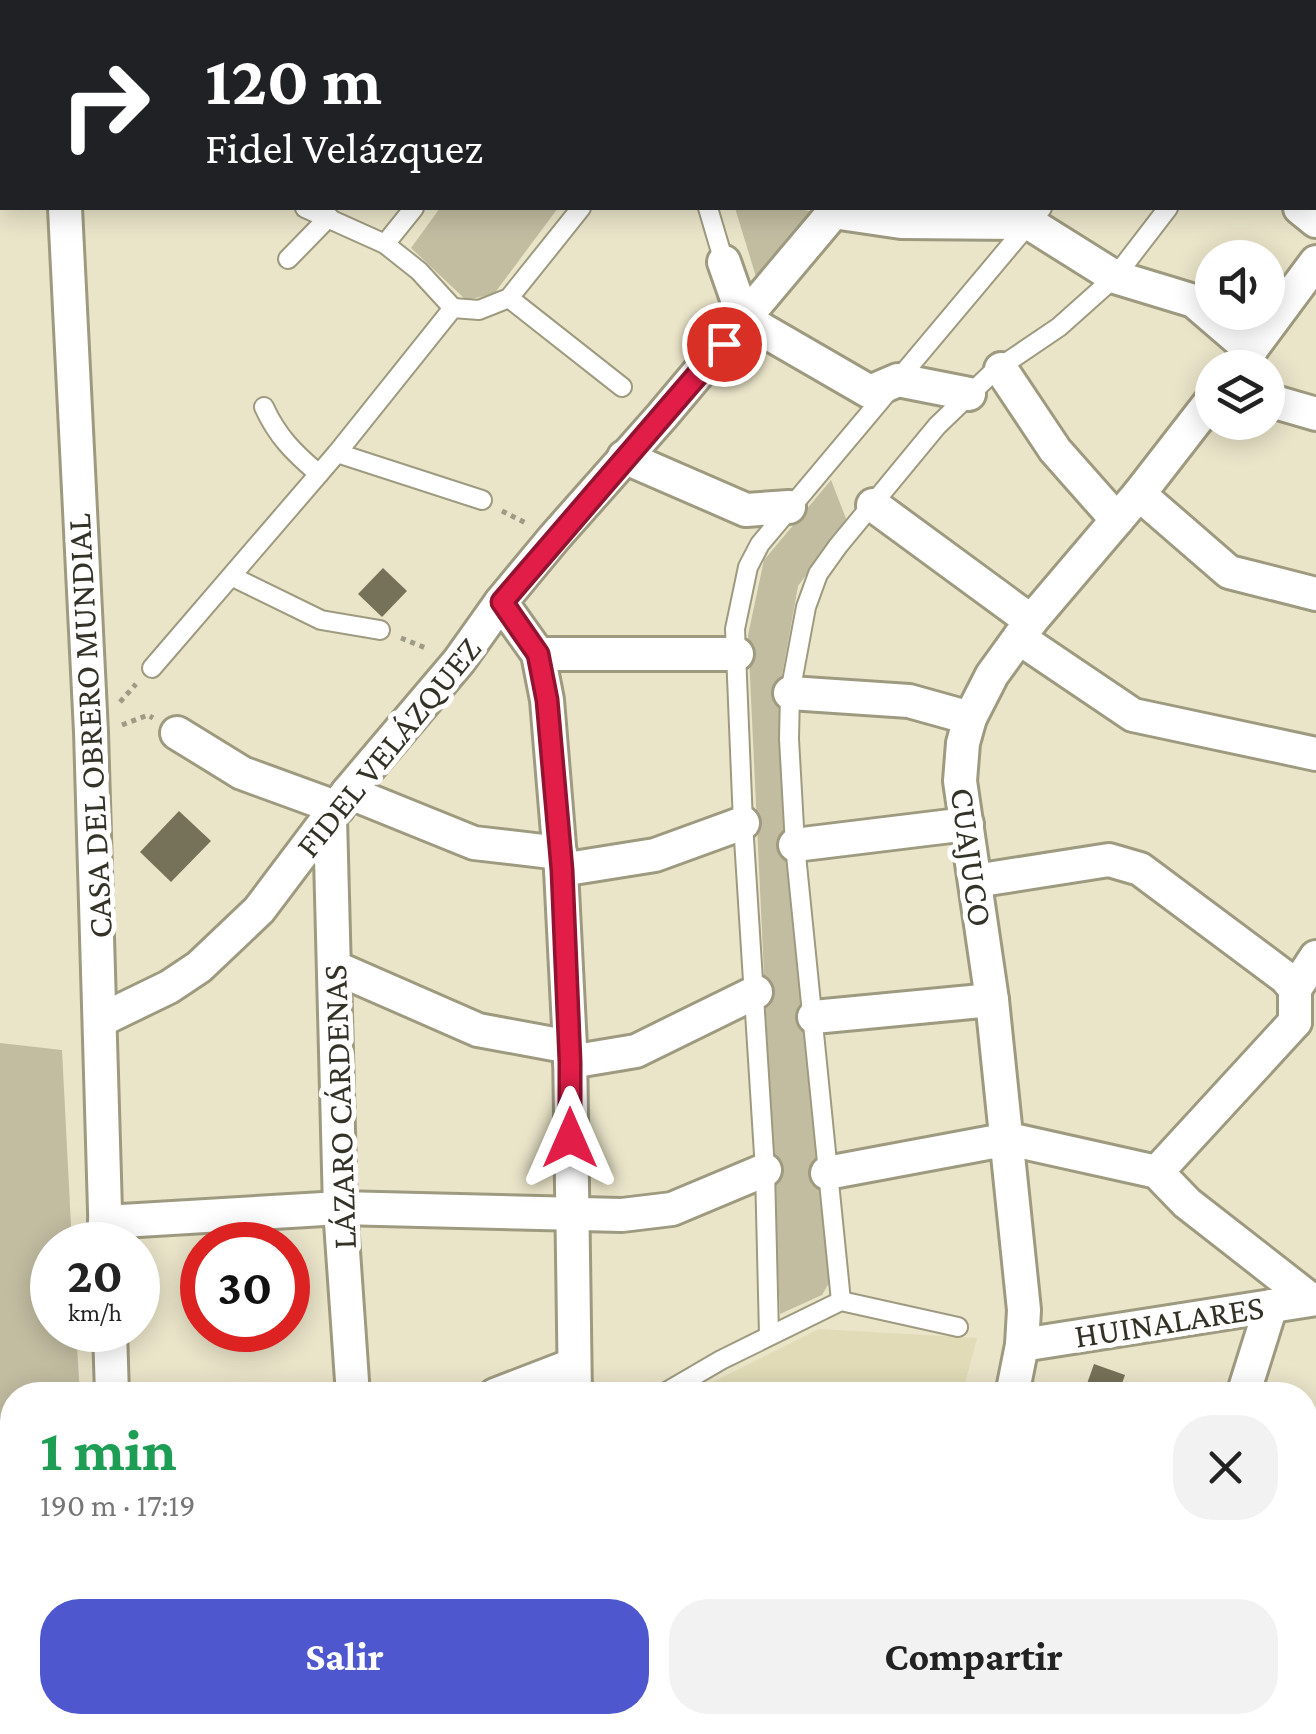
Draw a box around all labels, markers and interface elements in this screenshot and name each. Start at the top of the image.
icon: right [40,40,170,170]
text: 120 m [205,41,382,119]
text: Fidel Velázquez [205,123,483,173]
map controls [1195,240,1285,440]
button: sound [1195,240,1285,330]
pin [682,302,767,387]
icon: arrive [697,317,752,372]
button: layers [1195,350,1285,440]
street label: CASA DEL OBRERO MUNDIAL [59,512,120,939]
street label: FIDEL VELÁZQUEZ [288,630,489,865]
street label: CUAJUCO [942,785,1001,929]
street label: LÁZARO CÁRDENAS [315,964,364,1250]
position arrow [518,1086,622,1190]
speed limit sign: 30 [180,1222,310,1352]
text: 20 [67,1247,123,1303]
street label: HUINALARES [1072,1287,1267,1356]
text: km/h [68,1299,122,1326]
button: close [1173,1415,1278,1520]
text: 1 min [40,1416,177,1483]
text: 190 m · 17:19 [40,1487,195,1523]
button: Salir [40,1599,649,1714]
button: Compartir [669,1599,1278,1714]

